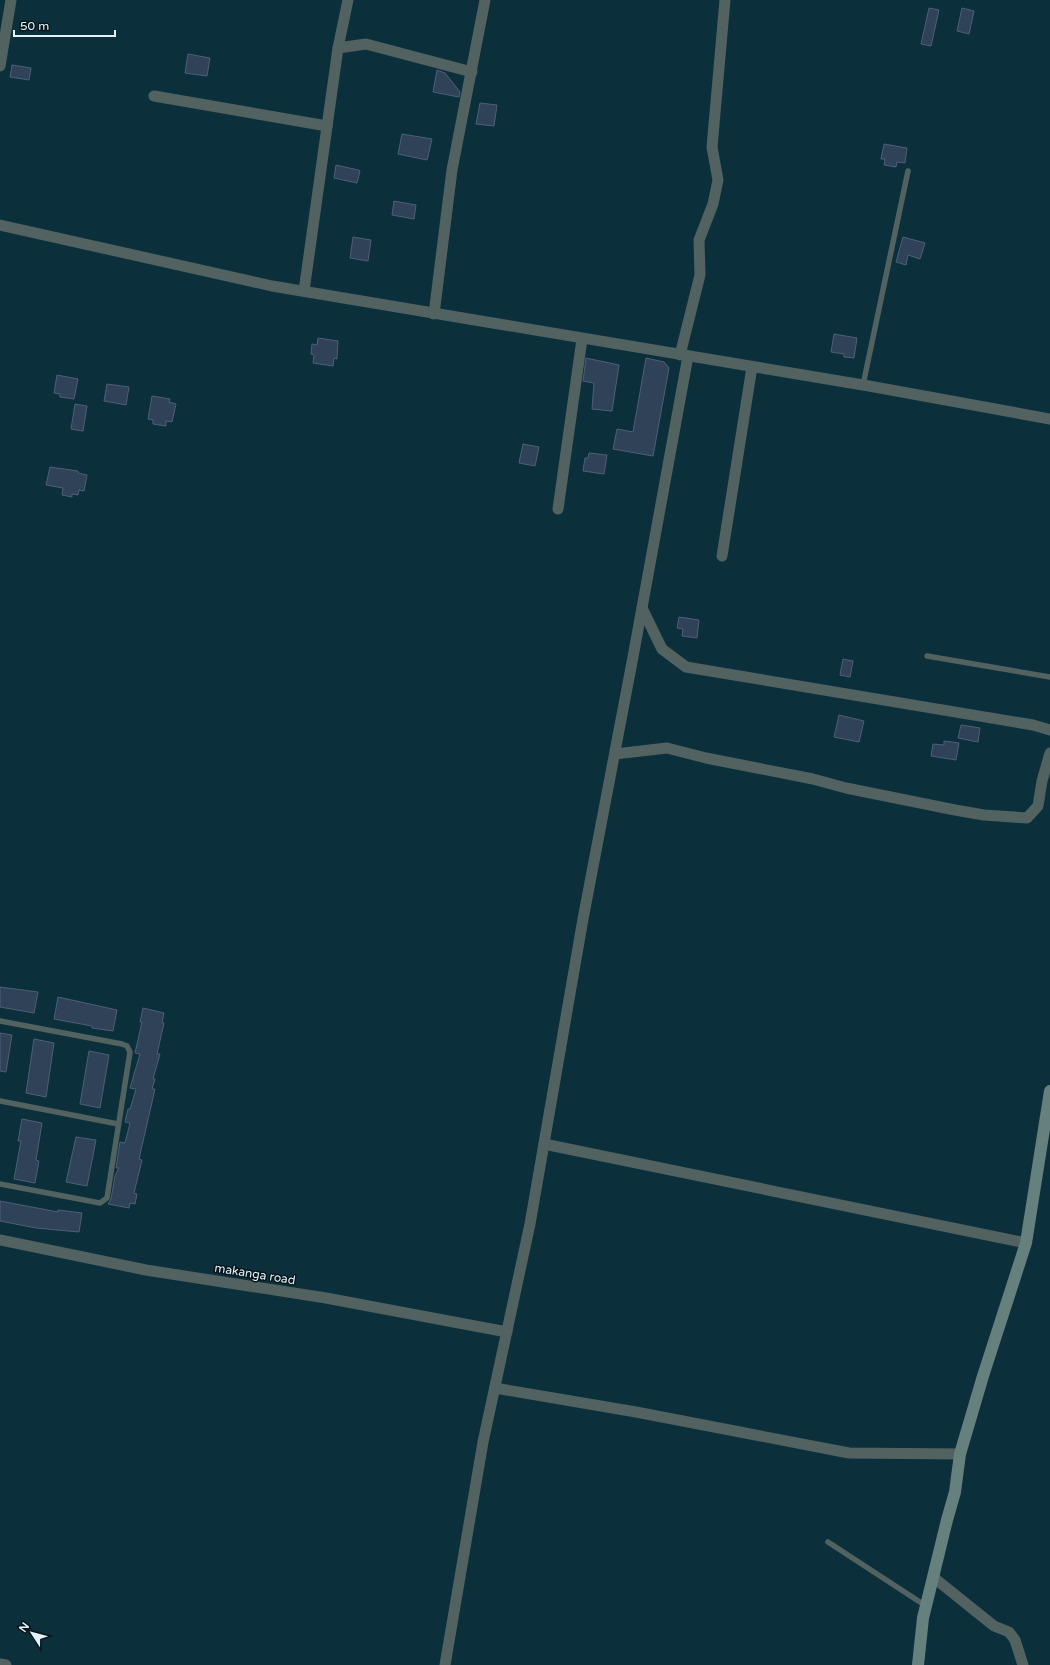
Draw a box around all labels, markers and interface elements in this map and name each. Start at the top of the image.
scale bar [14,12,115,38]
text: 50 m [20,19,49,33]
street label: makanga road [214,1261,296,1287]
north arrow [12,1613,52,1653]
text: N [16,1620,32,1635]

